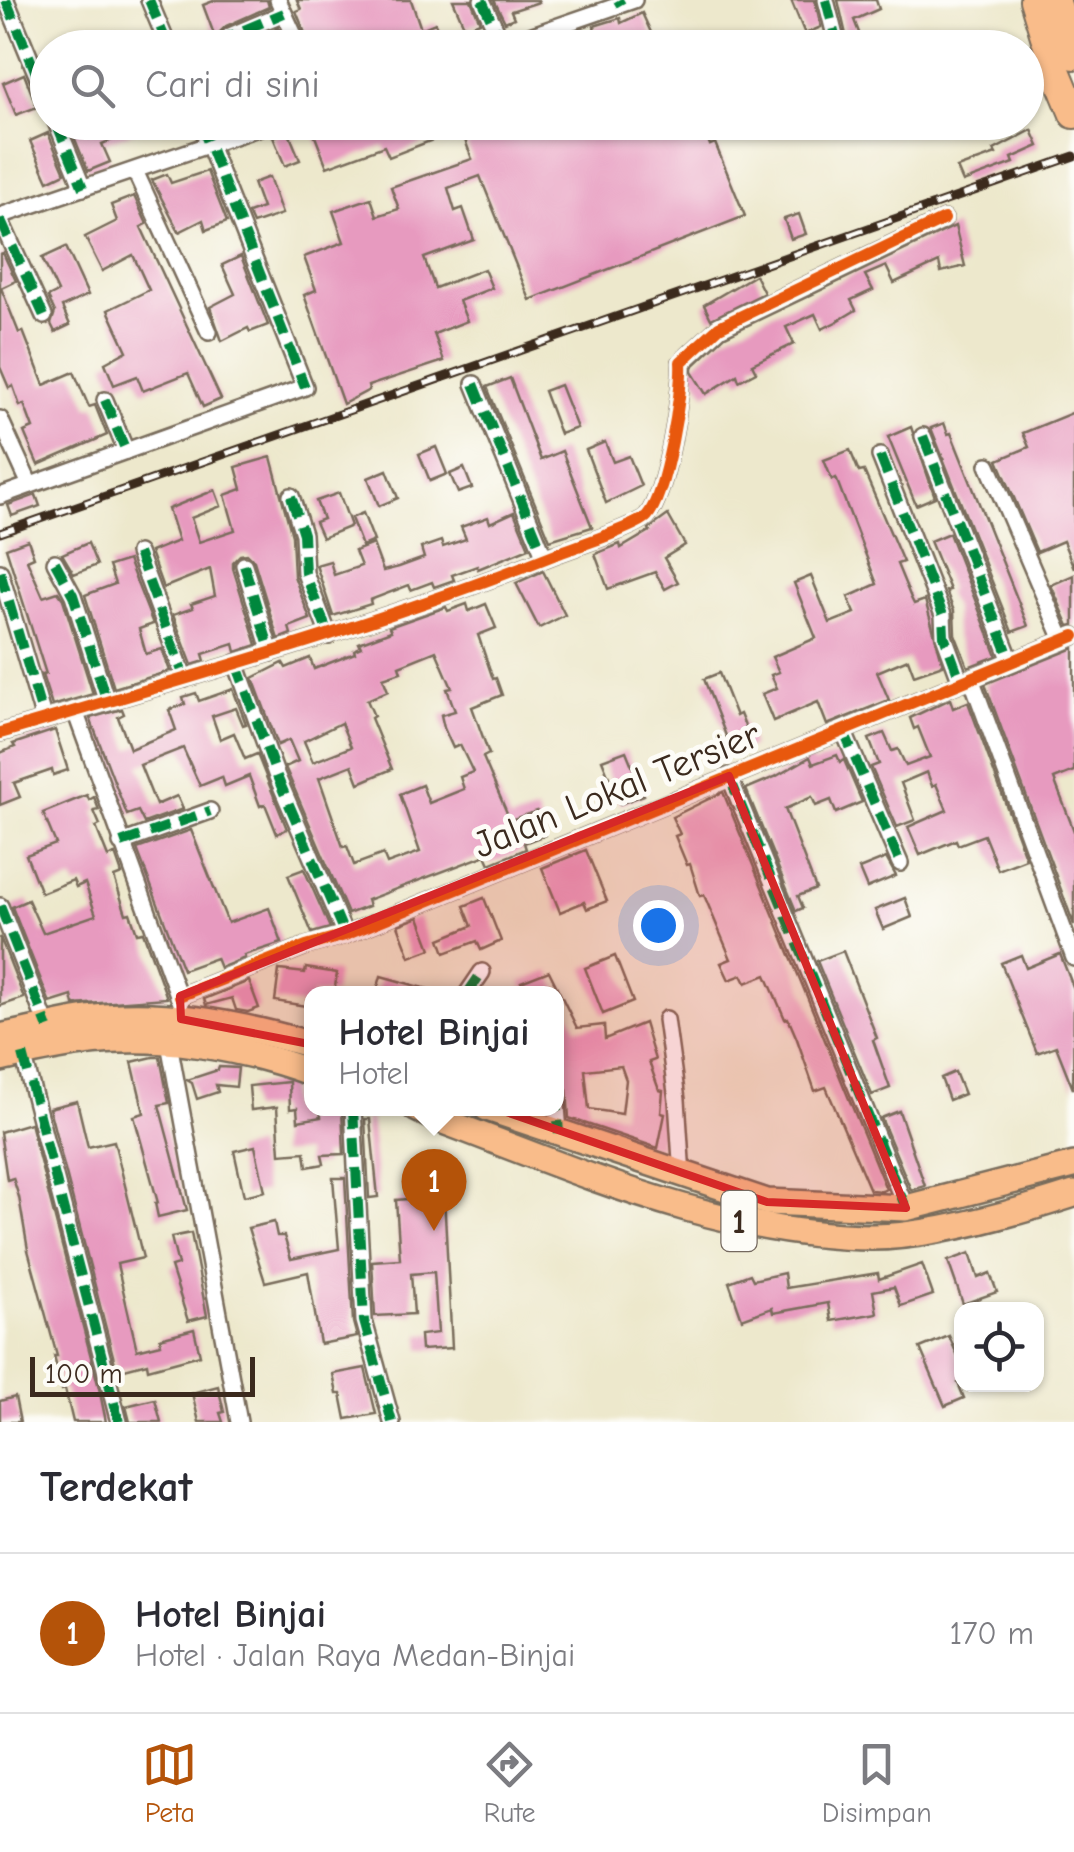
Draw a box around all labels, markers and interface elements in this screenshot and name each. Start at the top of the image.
search box [30,30,1044,140]
icon: search [65,58,120,113]
text: Cari di sini [145,63,320,107]
street label: Jalan Lokal Tersier [467,713,767,867]
your location [633,900,684,951]
popup [304,986,564,1116]
text: Hotel Binjai [339,1011,529,1055]
text: Hotel [339,1055,410,1092]
pin: 1 [402,1148,466,1231]
road number: 1 [722,1191,756,1251]
map controls [954,1302,1044,1392]
button: locate [954,1302,1044,1392]
scale bar [30,1352,255,1396]
text: 100 m [45,1358,123,1390]
text: Terdekat [40,1463,192,1512]
text: Hotel Binjai [135,1593,326,1637]
text: 1 [66,1615,79,1652]
text: 170 m [950,1615,1034,1652]
text: Hotel · Jalan Raya Medan-Binjai [135,1637,575,1674]
tab: Peta [142,1737,197,1829]
tab: Rute [482,1737,537,1829]
tab: Disimpan [822,1737,932,1829]

